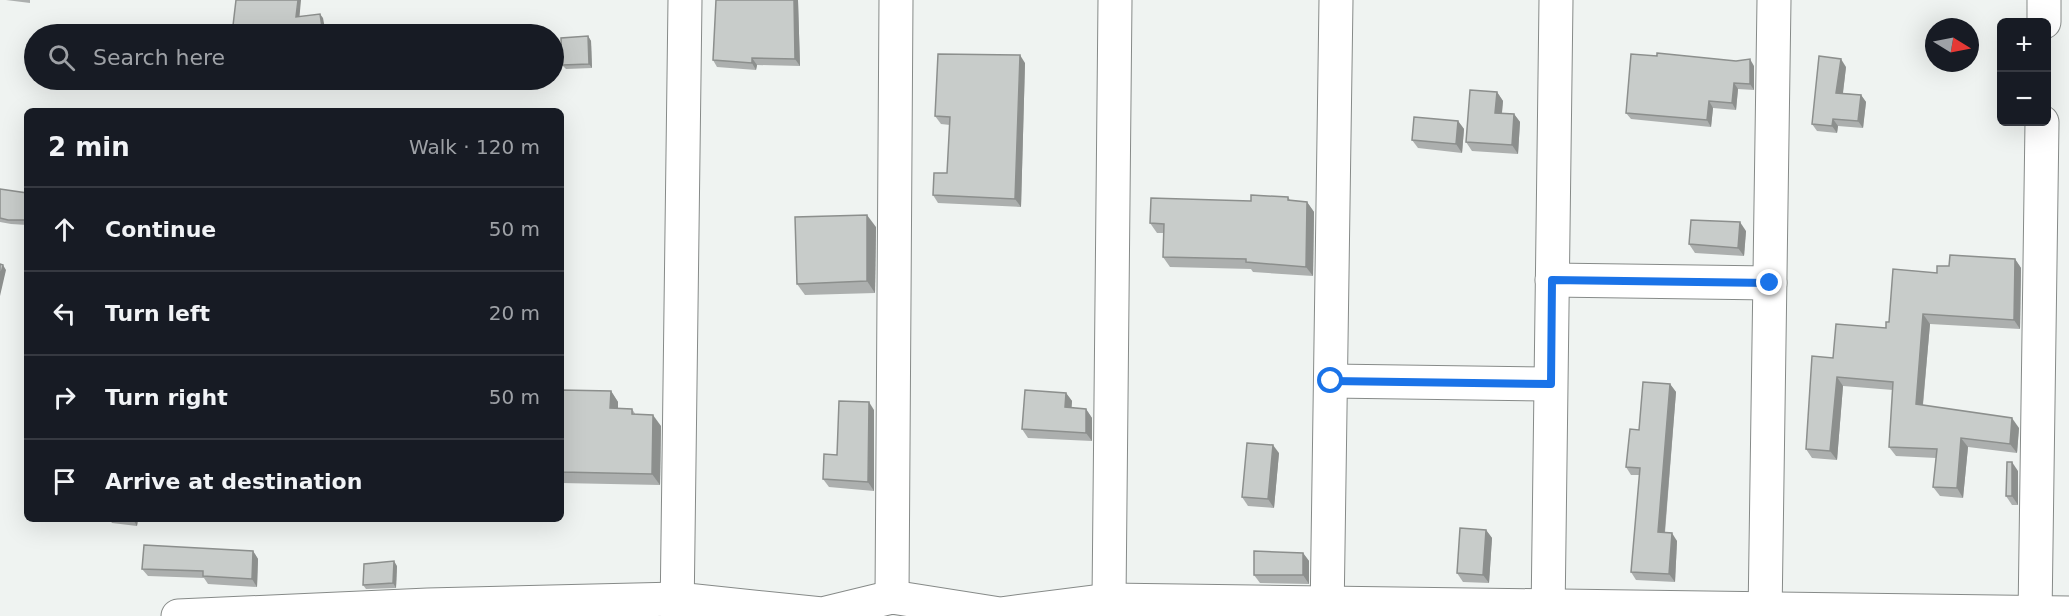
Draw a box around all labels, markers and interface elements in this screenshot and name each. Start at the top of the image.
north arrow [1925,18,1979,72]
map controls [1997,18,2051,126]
button: + [1997,18,2051,72]
search box [24,24,564,90]
icon: search [45,41,78,74]
text: Search here [93,45,225,70]
button: − [1997,72,2051,126]
text: 2 min [48,132,130,162]
text: Walk · 120 m [409,135,540,159]
icon: ahead [48,213,81,246]
text: Continue [105,217,216,242]
text: 50 m [489,217,540,241]
route end [1756,269,1782,295]
icon: left [48,297,81,330]
text: Turn left [105,301,210,326]
text: 20 m [489,301,540,325]
route start [1317,367,1343,393]
icon: right [48,381,81,414]
text: Turn right [105,385,228,410]
text: 50 m [489,385,540,409]
icon: arrive [48,465,81,498]
text: Arrive at destination [105,469,362,494]

